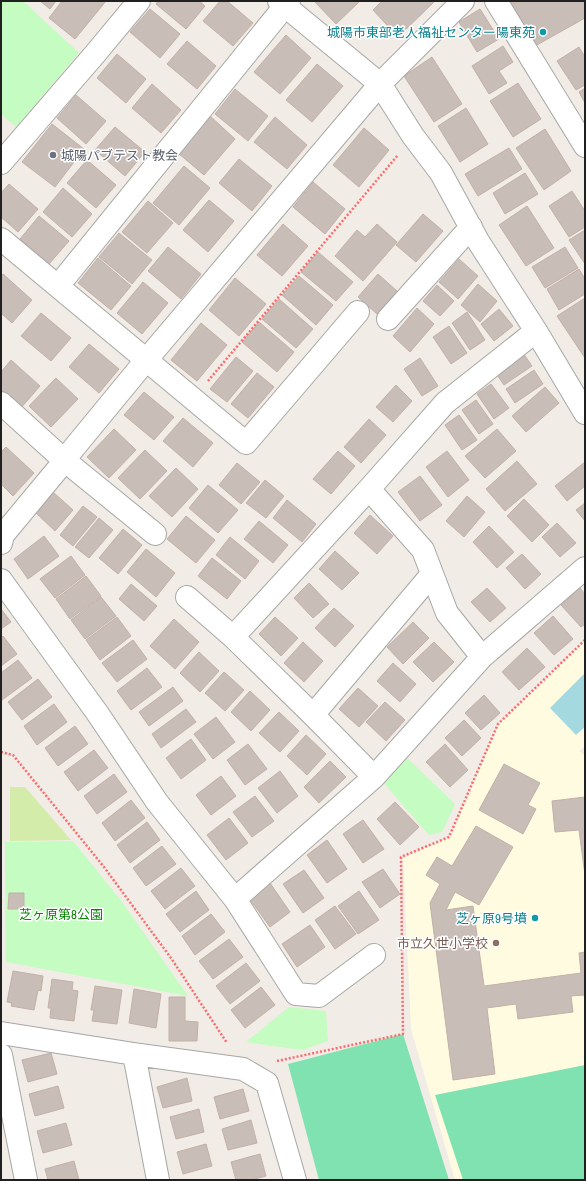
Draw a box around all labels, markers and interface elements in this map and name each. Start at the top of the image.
place label: 城陽市東部老人福祉センター陽東苑 [327,24,535,41]
marker: 城陽市東部老人福祉センター陽東苑 [538,27,548,37]
place label: 城陽パブテスト教会 [61,147,178,164]
marker: 城陽パブテスト教会 [48,150,58,160]
park label: 芝ヶ原第8公園 [19,906,103,923]
place label: 芝ヶ原9号墳 [456,910,527,927]
marker: 芝ヶ原9号墳 [530,913,540,923]
place label: 市立久世小学校 [397,935,488,952]
marker: 市立久世小学校 [491,938,501,948]

